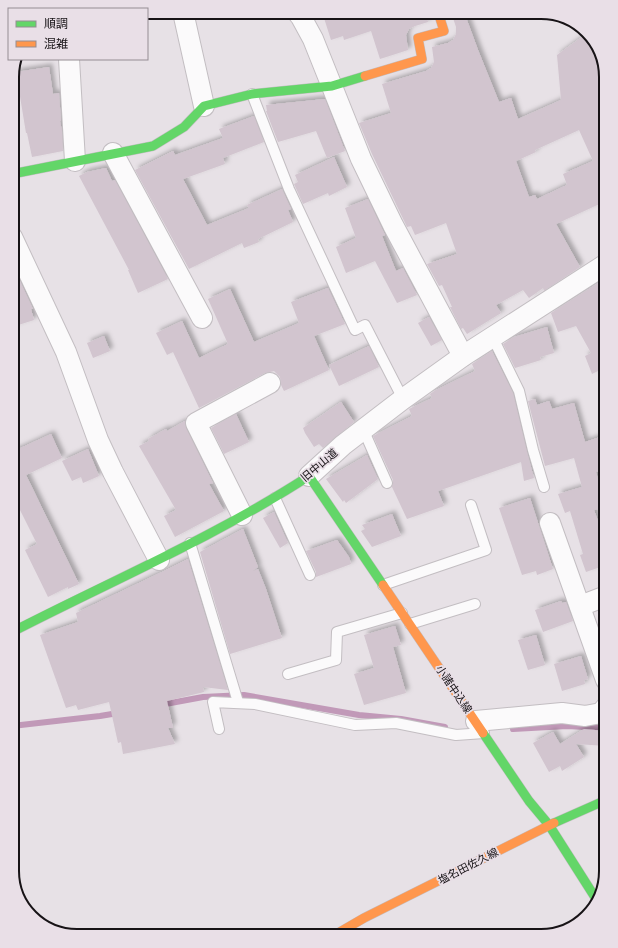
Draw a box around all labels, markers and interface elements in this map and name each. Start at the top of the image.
legend [8,8,148,60]
text: 順調 [44,16,68,31]
text: 混雑 [44,36,68,51]
street label: 旧中山道 [298,445,340,485]
street label: 小諸中込線 [433,662,475,716]
street label: 塩名田佐久線 [435,845,501,887]

